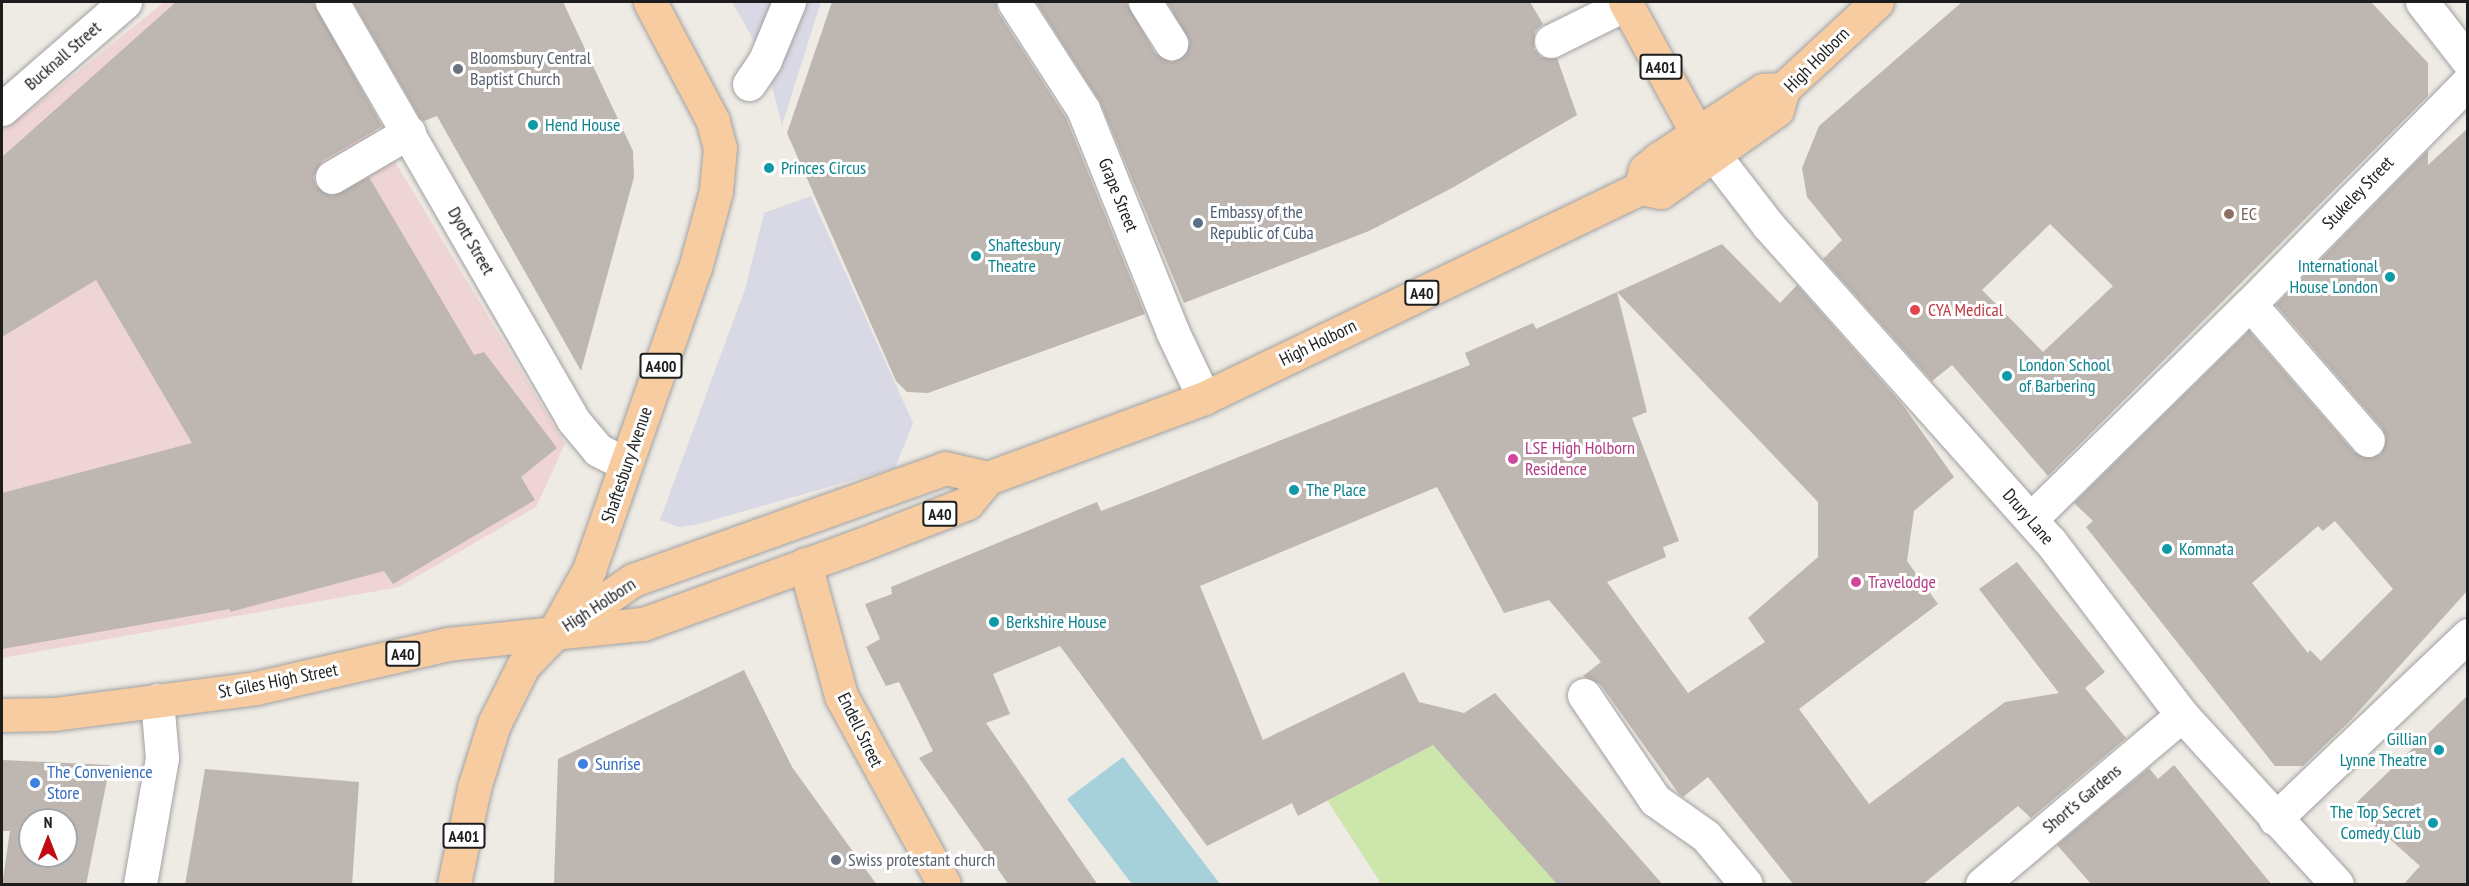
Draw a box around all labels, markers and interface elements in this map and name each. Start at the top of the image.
street label: Bucknall Street [20,17,106,95]
street label: High Holborn [1780,23,1854,97]
place label: Bloomsbury Central Baptist Church [470,48,592,90]
road number: A401 [1638,54,1684,80]
marker: Bloomsbury Central Baptist Church [451,62,465,76]
place label: Hend House [545,114,620,136]
marker: Hend House [526,118,540,132]
street label: Stukeley Street [2318,152,2398,234]
street label: Grape Street [1094,155,1142,235]
place label: Princes Circus [781,157,866,179]
marker: Princes Circus [762,161,776,175]
place label: Embassy of the Republic of Cuba [1210,202,1314,244]
street label: Dyott Street [443,203,499,279]
place label: EC [2241,203,2257,225]
marker: EC [2222,207,2236,221]
marker: Embassy of the Republic of Cuba [1191,216,1205,230]
place label: Shaftesbury Theatre [988,235,1061,278]
marker: Shaftesbury Theatre [969,249,983,263]
place label: International House London [2290,256,2378,298]
marker: International House London [2383,270,2397,284]
road number: A40 [1404,280,1440,306]
place label: CYA Medical [1928,299,2004,321]
marker: CYA Medical [1906,301,1924,319]
street label: High Holborn [1276,315,1360,371]
road number: A400 [638,353,684,379]
place label: London School of Barbering [2019,355,2110,398]
marker: London School of Barbering [2000,369,2014,383]
street label: Shaftesbury Avenue [597,404,657,526]
place label: LSE High Holborn Residence [1525,438,1635,480]
marker: LSE High Holborn Residence [1506,452,1520,466]
place label: The Place [1306,479,1366,501]
marker: The Place [1287,483,1301,497]
street label: Drury Lane [1998,484,2058,550]
road number: A40 [922,501,958,527]
place label: Komnata [2179,538,2234,560]
marker: Komnata [2160,542,2174,556]
place label: Travelodge [1868,571,1936,593]
street label: High Holborn [558,573,640,637]
marker: Travelodge [1849,575,1863,589]
place label: Berkshire House [1006,611,1107,633]
marker: Berkshire House [987,615,1001,629]
road number: A40 [385,641,421,667]
street label: St Giles High Street [217,659,339,703]
street label: Endell Street [833,689,887,771]
place label: Gillian Lynne Theatre [2339,729,2427,771]
marker: Gillian Lynne Theatre [2432,743,2446,757]
place label: Sunrise [595,753,641,775]
marker: Sunrise [576,757,590,771]
street label: Short's Gardens [2038,760,2126,838]
place label: The Convenience Store [47,762,153,804]
marker: The Convenience Store [28,776,42,790]
place label: The Top Secret Comedy Club [2329,802,2421,844]
north arrow [18,808,78,868]
text: N [44,812,52,832]
marker: The Top Secret Comedy Club [2426,816,2440,830]
road number: A401 [442,823,486,849]
place label: Swiss protestant church [848,849,995,871]
marker: Swiss protestant church [829,853,843,867]

